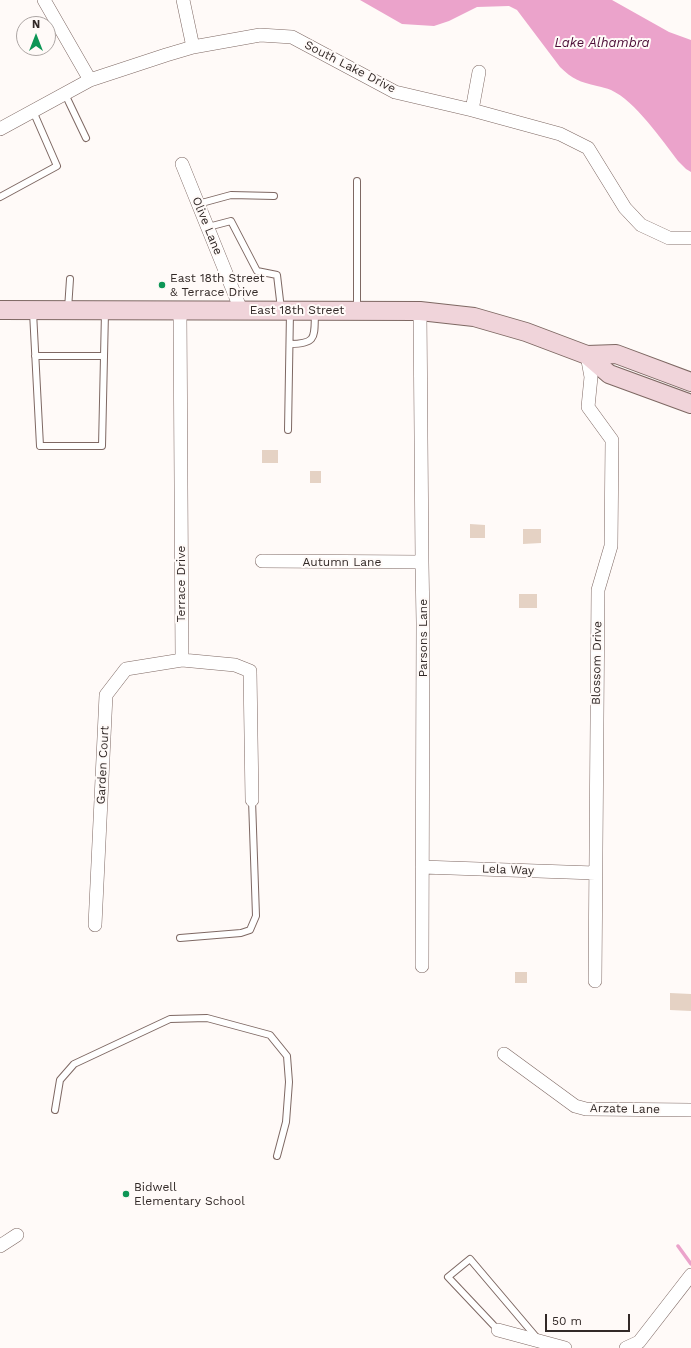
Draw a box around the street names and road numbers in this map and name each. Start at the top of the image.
street label: South Lake Drive [302,38,398,96]
street label: Olive Lane [189,195,225,257]
street label: East 18th Street [250,303,344,317]
street label: Terrace Drive [174,546,188,622]
street label: Autumn Lane [303,555,381,569]
street label: Parsons Lane [416,599,430,677]
street label: Blossom Drive [589,621,605,705]
street label: Garden Court [94,725,112,805]
street label: Lela Way [482,862,534,878]
street label: Arzate Lane [590,1101,660,1117]

